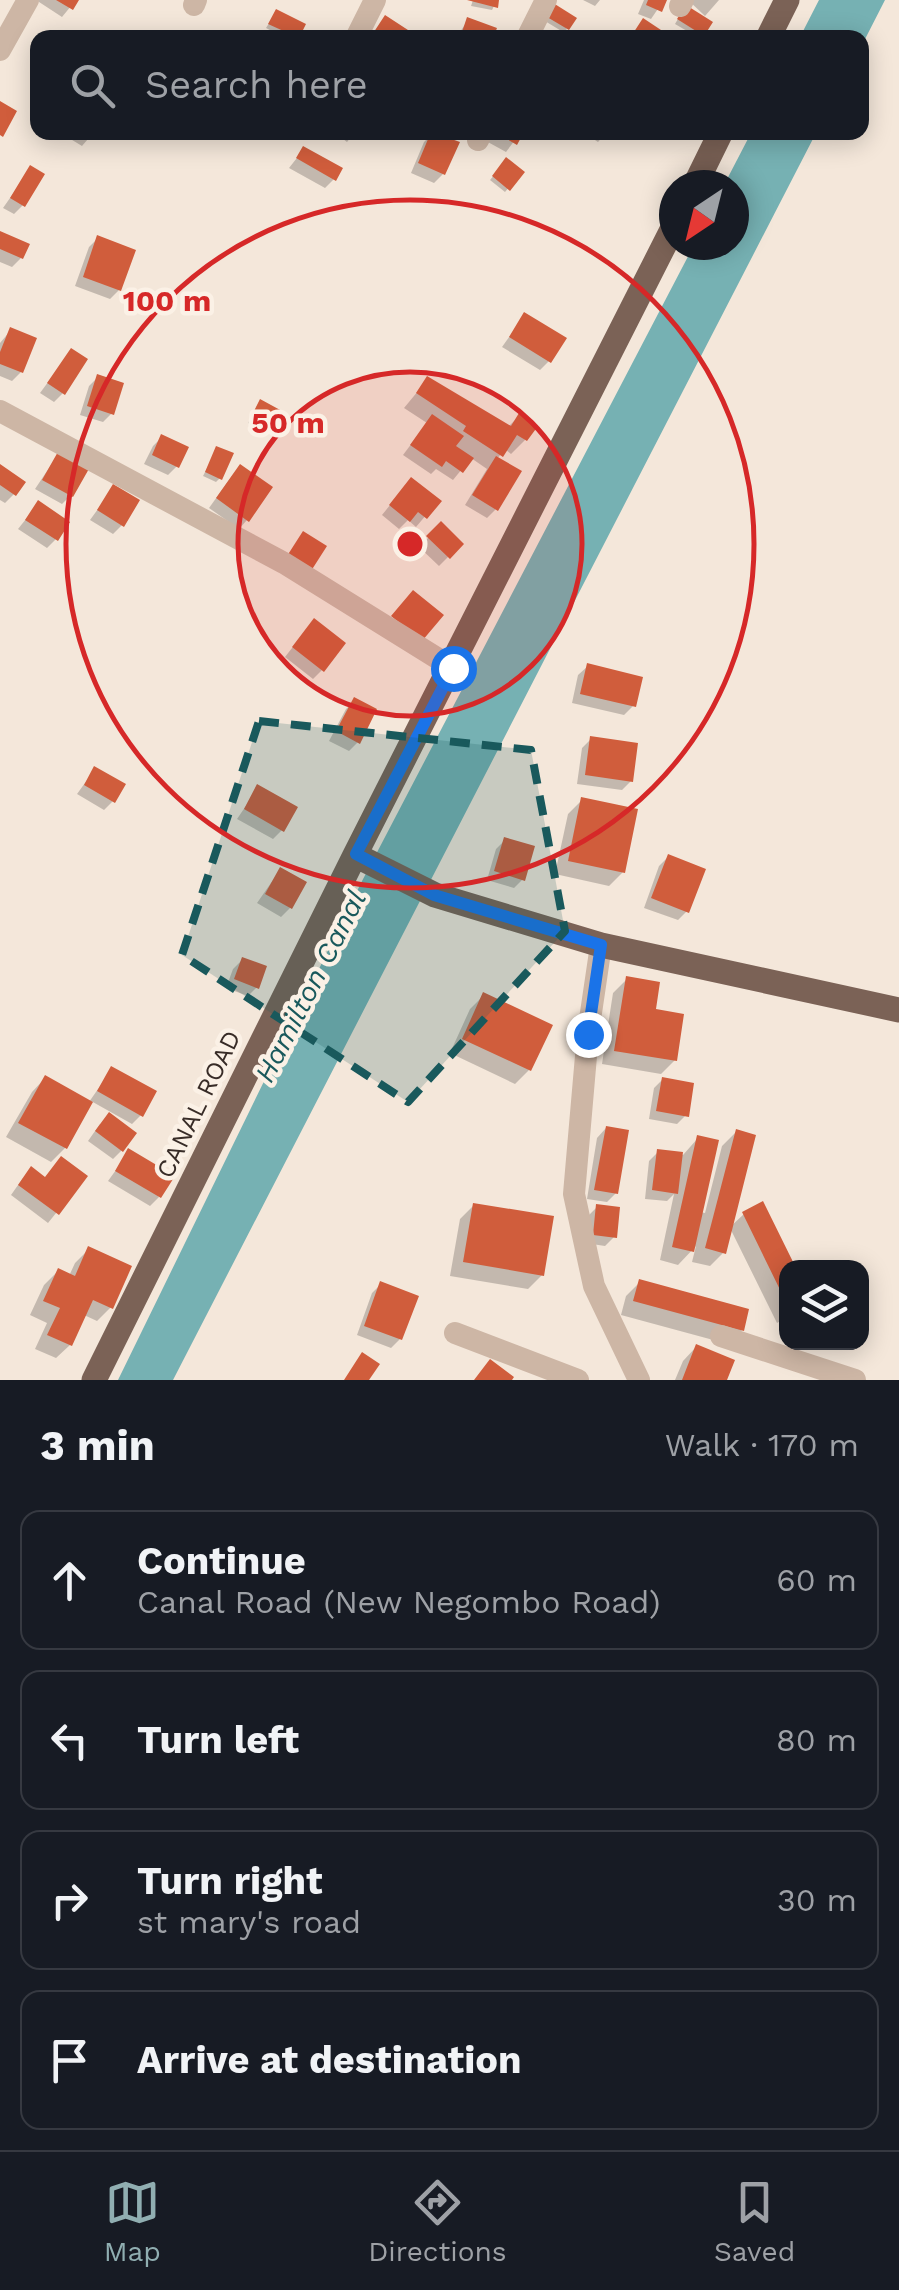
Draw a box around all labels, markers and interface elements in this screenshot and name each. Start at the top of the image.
search box [30,30,869,140]
icon: search [65,58,120,113]
text: Search here [145,63,368,107]
north arrow [659,170,749,260]
text: 100 m [123,283,211,318]
text: 50 m [251,405,325,440]
centre of rings [392,526,428,562]
route start [431,646,477,692]
water label: Hamilton Canal [248,885,373,1088]
route end [566,1012,612,1058]
street label: CANAL ROAD [150,1026,247,1183]
map controls [779,1260,869,1350]
button: layers [779,1260,869,1350]
text: 3 min [40,1421,155,1470]
text: Walk · 170 m [665,1426,859,1464]
text: Continue [137,1539,306,1583]
icon: ahead [42,1553,97,1608]
text: 60 m [776,1561,857,1599]
text: Canal Road (New Negombo Road) [137,1583,661,1621]
icon: left [42,1713,97,1768]
text: Turn left [137,1718,299,1762]
text: 80 m [776,1721,857,1759]
text: Turn right [137,1859,323,1903]
icon: right [42,1873,97,1928]
text: 30 m [777,1881,857,1919]
text: st mary's road [137,1903,361,1941]
icon: arrive [42,2033,97,2088]
text: Arrive at destination [137,2038,522,2082]
tab: Map [104,2175,161,2268]
tab: Directions [368,2175,507,2268]
tab: Saved [714,2175,795,2268]

